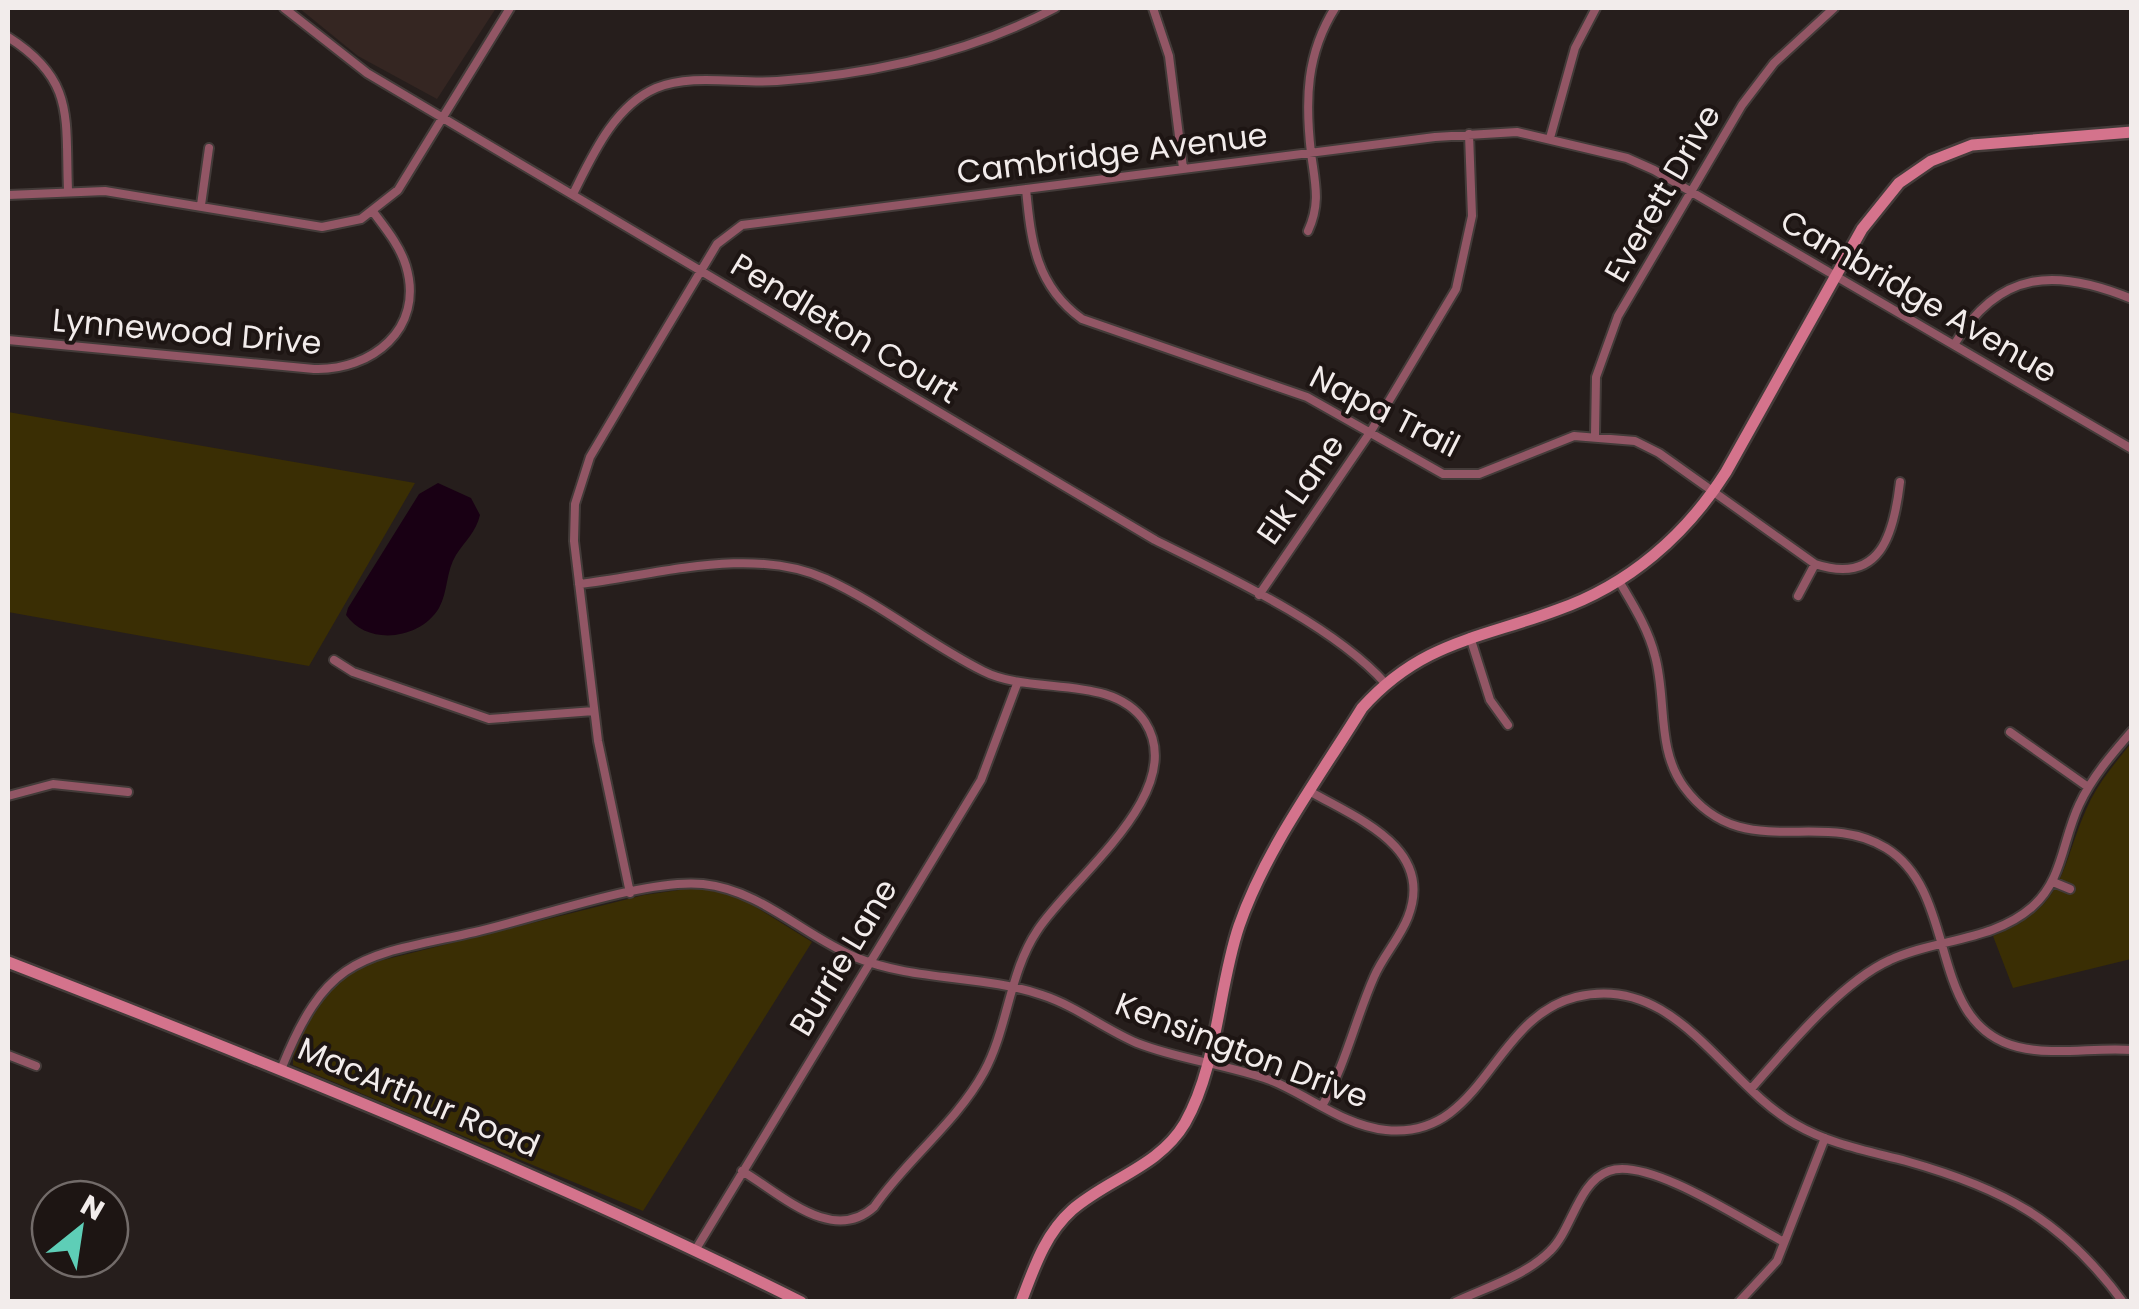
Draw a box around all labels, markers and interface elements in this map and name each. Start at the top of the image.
street label: Everett Drive [1593,96,1731,290]
street label: Cambridge Avenue [954,112,1270,194]
street label: Cambridge Avenue [1772,198,2066,394]
street label: Pendleton Court [723,242,967,414]
street label: Lynnewood Drive [50,297,324,365]
street label: Napa Trail [1302,354,1468,468]
street label: Elk Lane [1246,425,1354,553]
street label: Burrie Lane [778,870,908,1044]
street label: Kensington Drive [1109,981,1375,1119]
street label: MacArthur Road [291,1026,547,1168]
north arrow [30,1179,130,1279]
text: N [73,1186,111,1230]

